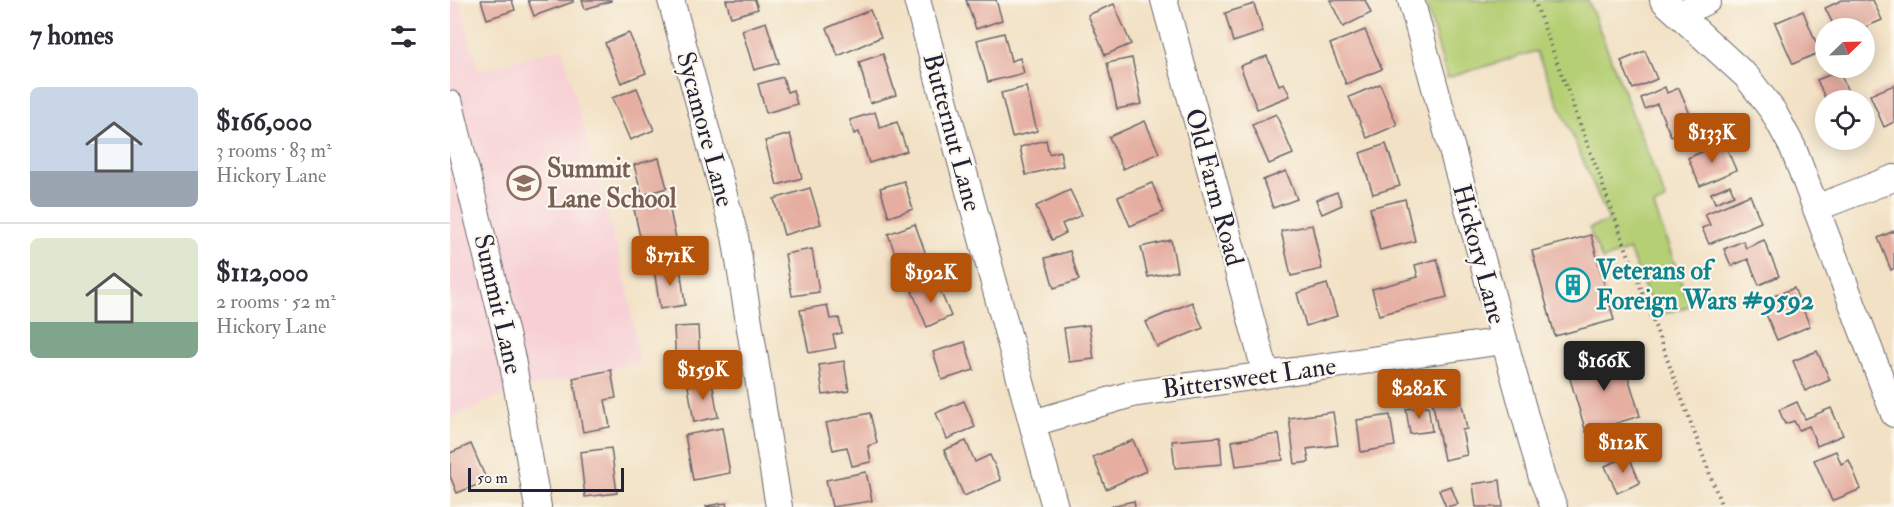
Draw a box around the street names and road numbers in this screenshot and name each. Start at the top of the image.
street label: Sycamore Lane [669,48,741,210]
street label: Butternut Lane [916,50,989,215]
street label: Old Farm Road [1178,105,1250,270]
street label: Hickory Lane [1445,181,1513,328]
street label: Summit Lane [466,231,530,377]
street label: Bittersweet Lane [1160,350,1338,406]

